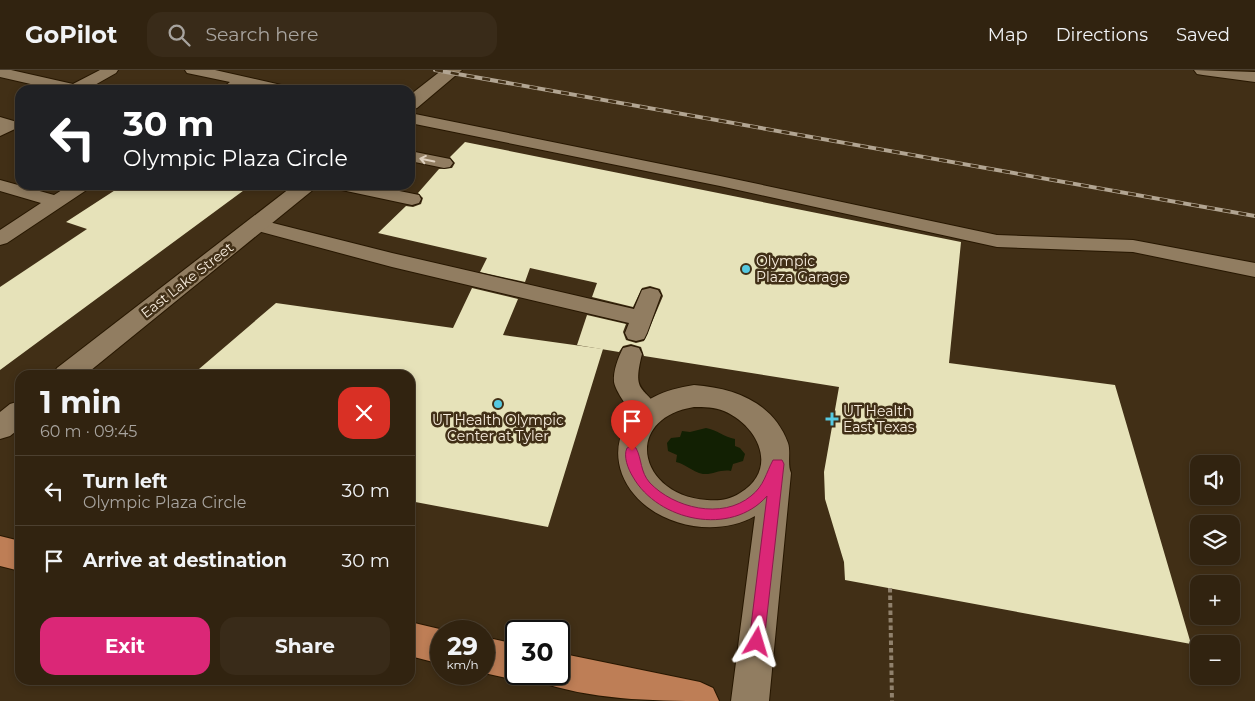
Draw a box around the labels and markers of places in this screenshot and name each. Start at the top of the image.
place label: Olympic Plaza Garage [756,252,848,286]
marker: Olympic Plaza Garage [740,263,752,275]
marker: UT Health Olympic Center at Tyler [492,398,504,410]
pin [611,400,653,451]
place label: UT Health East Texas [843,402,915,436]
place label: UT Health Olympic Center at Tyler [432,411,564,445]
marker: UT Health East Texas [825,412,839,426]

